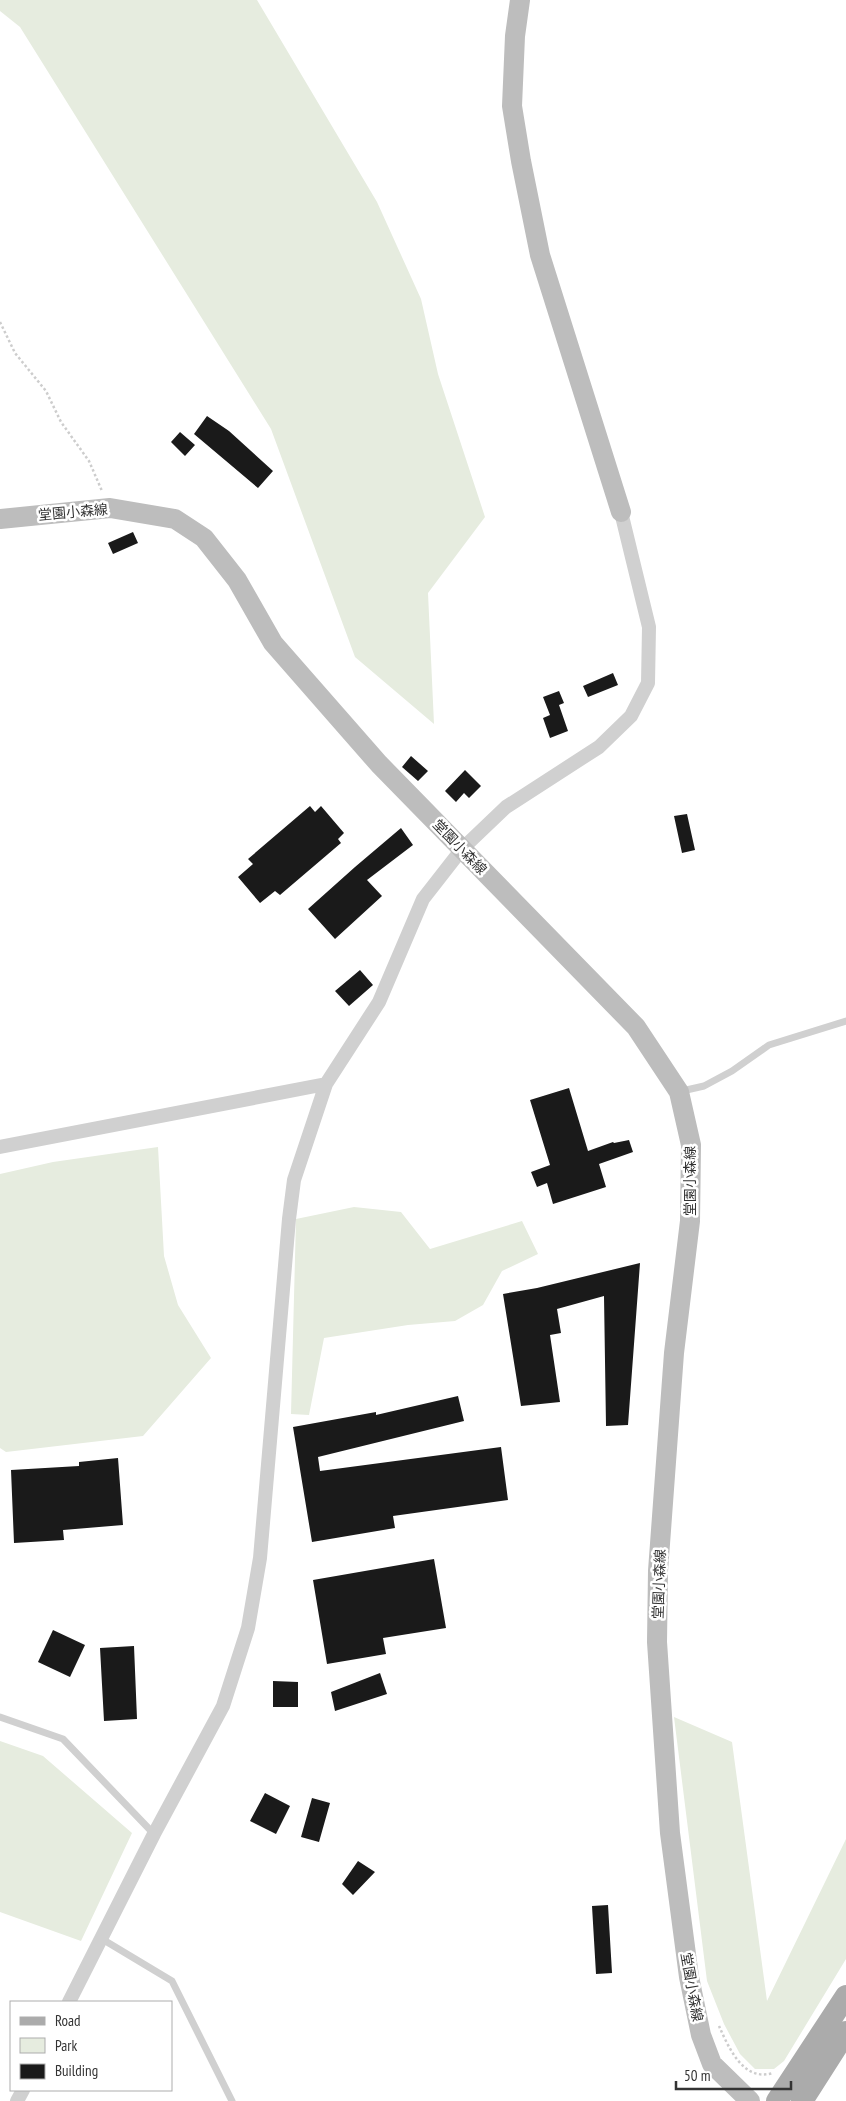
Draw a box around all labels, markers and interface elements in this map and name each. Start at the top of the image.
street label: 堂園小森線 [37,500,109,524]
street label: 堂園小森線 [429,816,491,878]
street label: 堂園小森線 [681,1146,699,1216]
street label: 堂園小森線 [649,1549,669,1619]
street label: 堂園小森線 [677,1951,707,2023]
legend [10,2001,172,2091]
text: Road [55,2011,81,2030]
text: Park [55,2036,77,2055]
scale bar [676,2058,791,2090]
text: Building [55,2061,98,2080]
text: 50 m [684,2066,710,2085]

